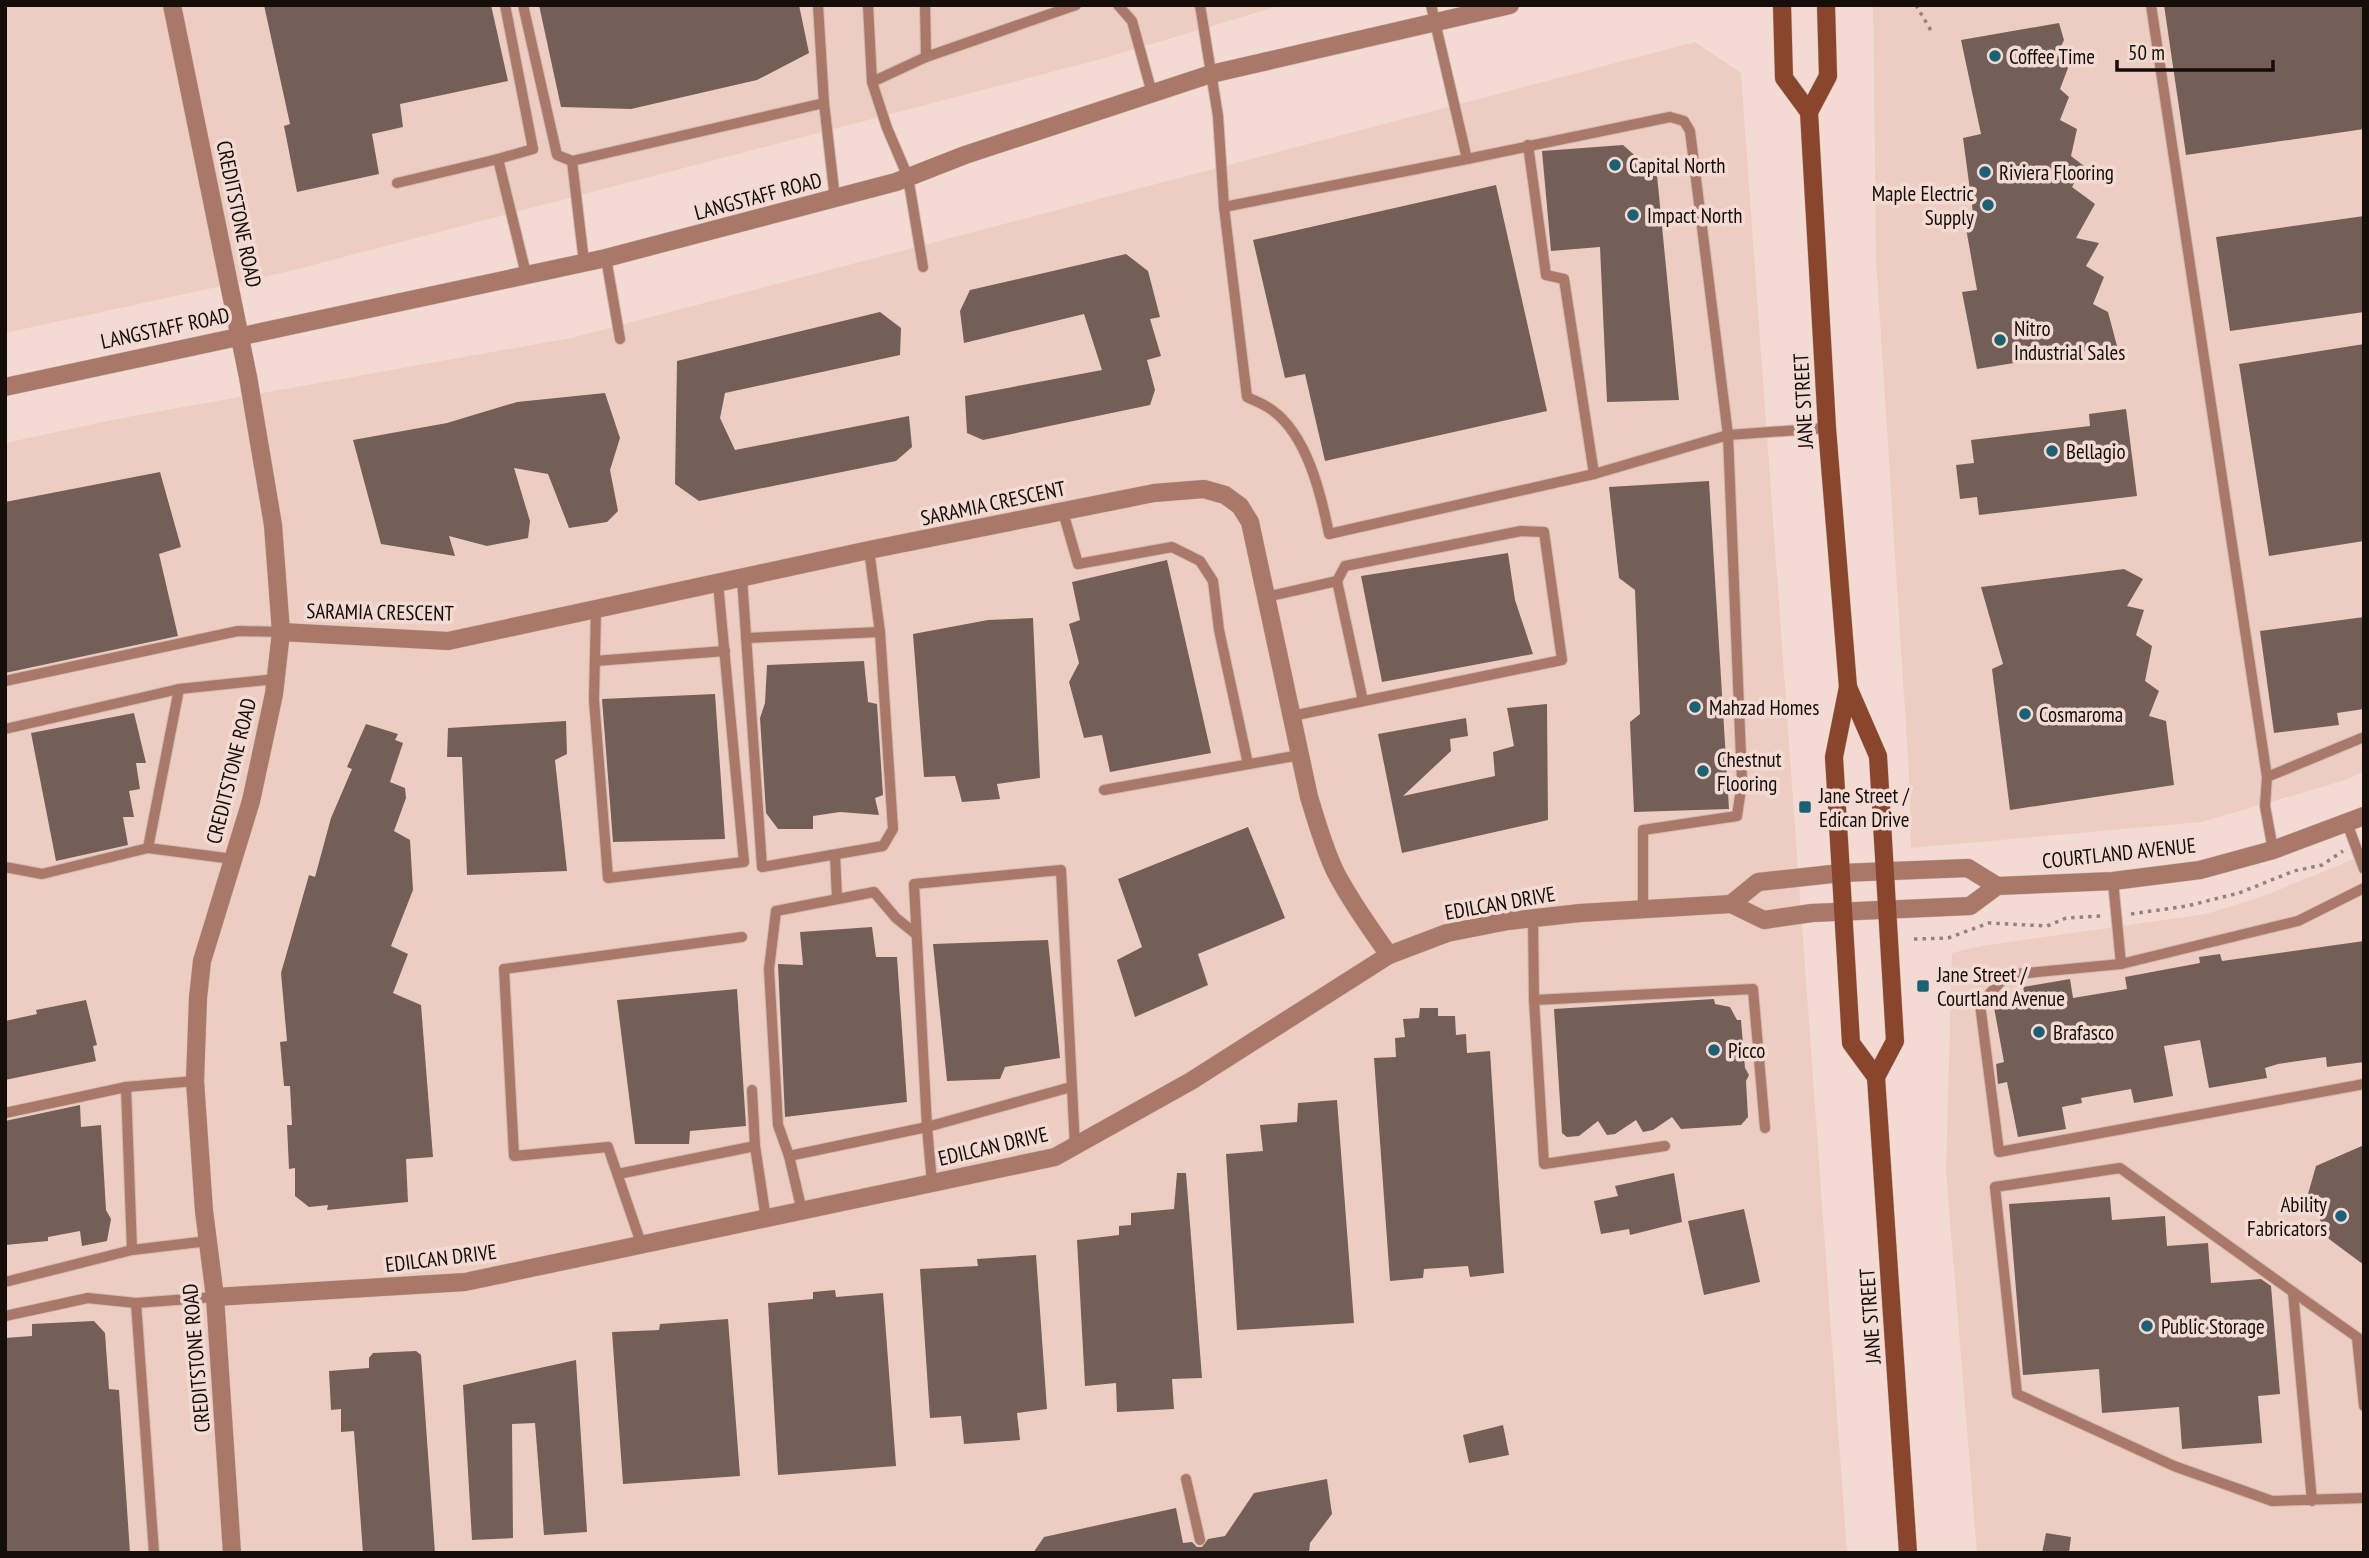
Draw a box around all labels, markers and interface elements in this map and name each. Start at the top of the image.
scale bar [2117,28,2273,72]
text: 50 m [2128,39,2165,66]
place label: Coffee Time [2009,43,2095,70]
marker: Coffee Time [1987,48,2003,64]
street label: CREDITSTONE ROAD [210,138,268,290]
place label: Capital North [1629,152,1726,179]
marker: Capital North [1607,157,1623,173]
place label: Riviera Flooring [1999,159,2114,186]
marker: Riviera Flooring [1977,164,1993,180]
street label: LANGSTAFF ROAD [691,166,825,226]
place label: Maple Electric Supply [1872,180,1975,231]
marker: Maple Electric Supply [1980,197,1996,213]
place label: Impact North [1647,202,1742,229]
marker: Impact North [1625,207,1641,223]
street label: LANGSTAFF ROAD [98,301,232,355]
place label: Nitro Industrial Sales [2014,315,2125,366]
marker: Nitro Industrial Sales [1992,332,2008,348]
street label: JANE STREET [1787,352,1819,450]
place label: Bellagio [2066,438,2125,465]
marker: Bellagio [2044,443,2060,459]
street label: SARAMIA CRESCENT [918,474,1069,532]
street label: SARAMIA CRESCENT [306,597,455,627]
place label: Mahzad Homes [1709,694,1819,721]
street label: CREDITSTONE ROAD [200,695,262,847]
marker: Mahzad Homes [1687,699,1703,715]
place label: Cosmaroma [2039,701,2123,728]
marker: Cosmaroma [2017,706,2033,722]
place label: Chestnut Flooring [1717,746,1782,797]
marker: Chestnut Flooring [1695,763,1711,779]
place label: Jane Street / Edican Drive [1818,782,1910,833]
marker: Jane Street / Edican Drive [1797,799,1813,815]
street label: COURTLAND AVENUE [2041,832,2197,874]
street label: EDILCAN DRIVE [1443,880,1557,926]
place label: Jane Street / Courtland Avenue [1936,961,2065,1012]
marker: Jane Street / Courtland Avenue [1915,978,1931,994]
place label: Brafasco [2053,1019,2114,1046]
marker: Brafasco [2031,1024,2047,1040]
place label: Picco [1728,1037,1765,1064]
marker: Picco [1706,1042,1722,1058]
street label: EDILCAN DRIVE [935,1120,1051,1172]
place label: Ability Fabricators [2247,1191,2327,1242]
marker: Ability Fabricators [2333,1208,2349,1224]
street label: EDILCAN DRIVE [384,1238,498,1278]
street label: JANE STREET [1853,1267,1887,1366]
street label: CREDITSTONE ROAD [176,1282,216,1434]
place label: Public Storage [2161,1313,2265,1340]
marker: Public Storage [2139,1318,2155,1334]

